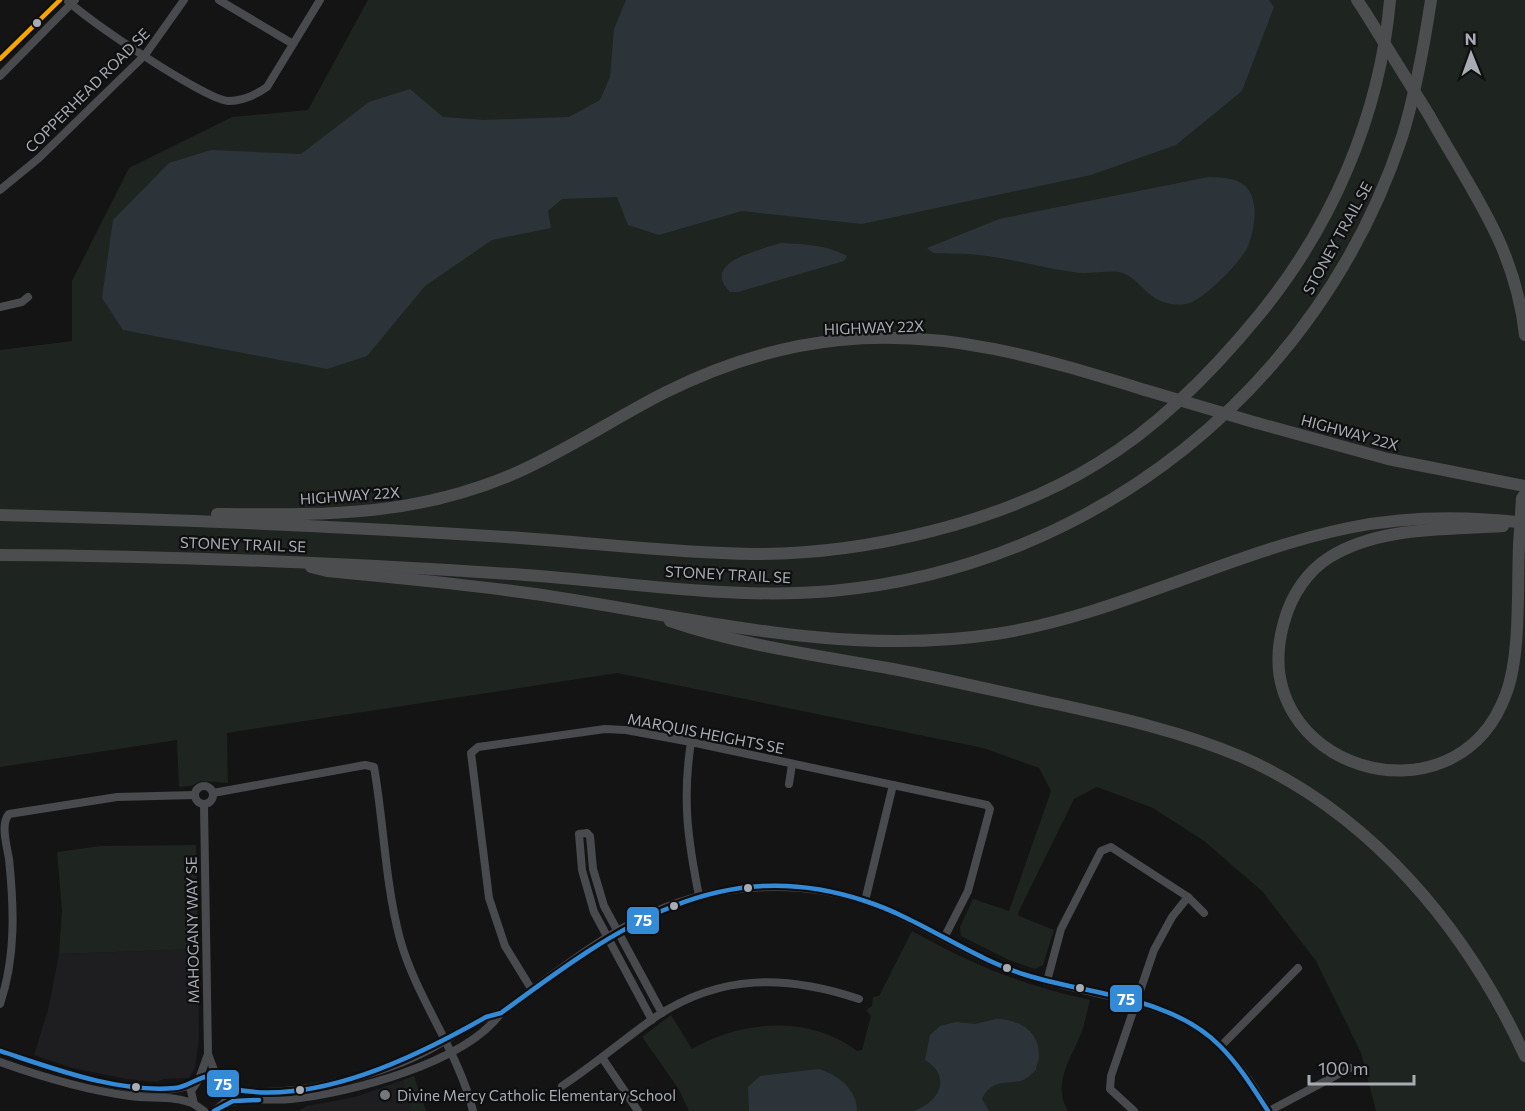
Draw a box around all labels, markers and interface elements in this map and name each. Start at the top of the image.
unlabelled marker [31,17,43,29]
street label: COPPERHEAD ROAD SE [21,24,153,156]
north arrow [1441,24,1501,84]
text: N [1465,29,1477,48]
street label: STONEY TRAIL SE [1299,178,1376,298]
street label: HIGHWAY 22X [824,316,924,338]
street label: HIGHWAY 22X [1299,410,1401,454]
street label: HIGHWAY 22X [299,483,401,507]
street label: STONEY TRAIL SE [180,533,306,555]
street label: STONEY TRAIL SE [664,562,792,586]
street label: MARQUIS HEIGHTS SE [626,709,786,757]
street label: MAHOGANY WAY SE [182,856,202,1004]
unlabelled marker [742,882,754,894]
unlabelled marker [668,900,680,912]
line badge: 75 [626,906,660,935]
text: 75 [634,910,652,929]
unlabelled marker [1001,962,1013,974]
unlabelled marker [1074,982,1086,994]
line badge: 75 [1109,984,1143,1013]
text: 75 [1117,989,1135,1008]
scale bar [1309,1048,1414,1086]
text: 100 m [1318,1057,1368,1079]
line badge: 75 [206,1069,240,1098]
text: 75 [214,1074,232,1093]
unlabelled marker [130,1081,142,1093]
unlabelled marker [294,1084,306,1096]
place label: Divine Mercy Catholic Elementary School [397,1086,676,1104]
marker: Divine Mercy Catholic Elementary School [378,1088,392,1102]

